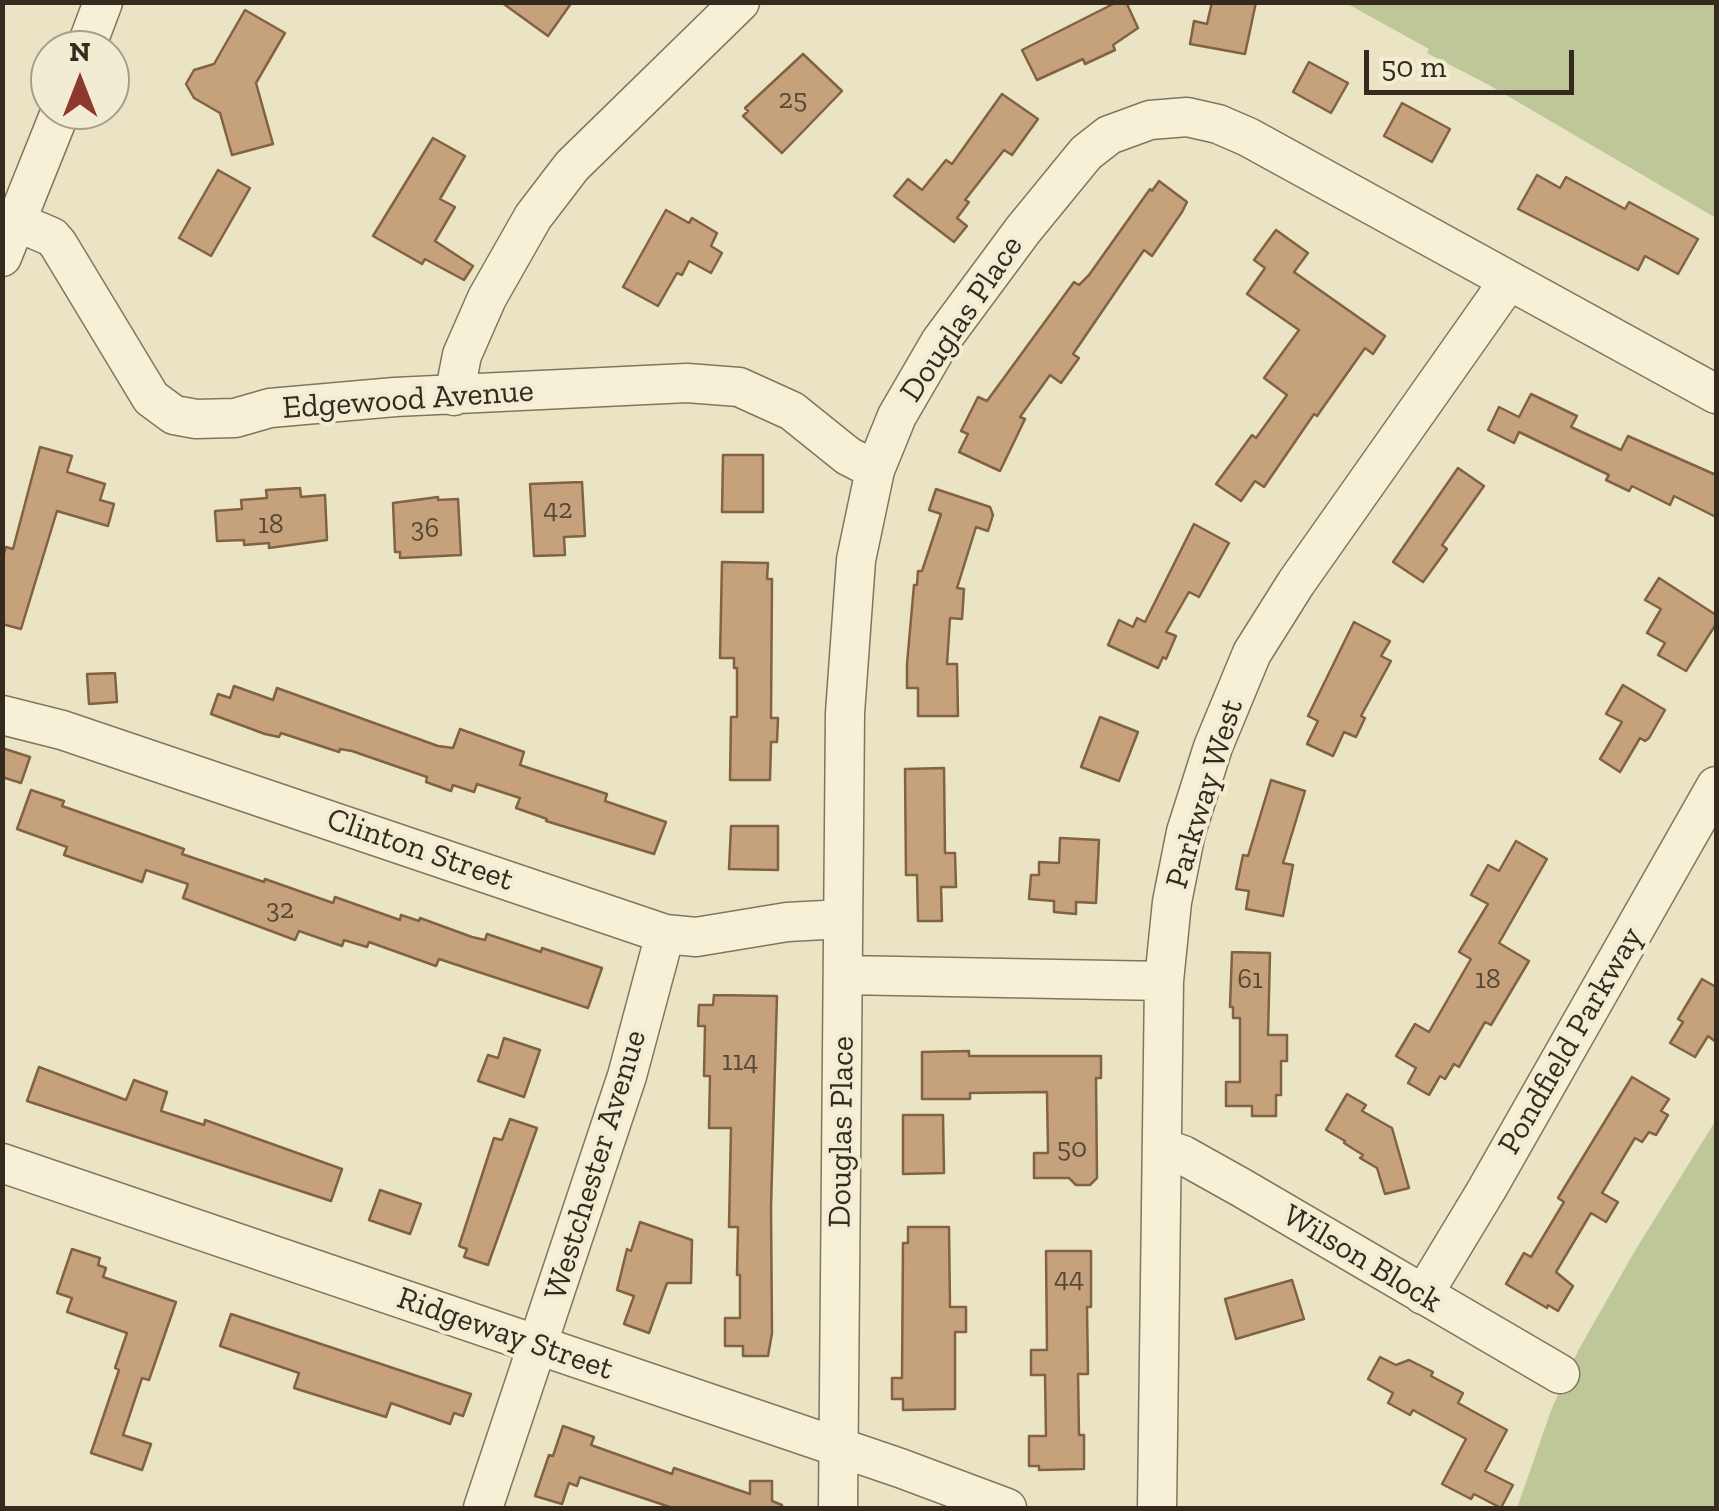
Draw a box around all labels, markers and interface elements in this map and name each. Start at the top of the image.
north arrow [30,30,130,130]
scale bar [1369,30,1579,92]
text: N [69,35,91,68]
text: 50 m [1381,49,1446,85]
house number: 25 [779,83,807,117]
street label: Douglas Place [892,229,1032,409]
street label: Edgewood Avenue [281,372,535,428]
house number: 42 [543,493,573,527]
house number: 18 [258,508,284,542]
house number: 36 [411,512,439,546]
street label: Parkway West [1158,695,1252,893]
street label: Clinton Street [322,800,518,900]
house number: 32 [266,893,294,927]
street label: Pondfield Parkway [1490,921,1652,1161]
house number: 61 [1237,963,1263,997]
house number: 18 [1475,963,1501,997]
street label: Westchester Avenue [537,1025,655,1305]
street label: Douglas Place [821,1036,863,1228]
house number: 114 [722,1045,758,1079]
house number: 50 [1057,1132,1087,1166]
street label: Wilson Block [1276,1197,1448,1321]
house number: 44 [1054,1262,1084,1296]
street label: Ridgeway Street [392,1279,618,1389]

